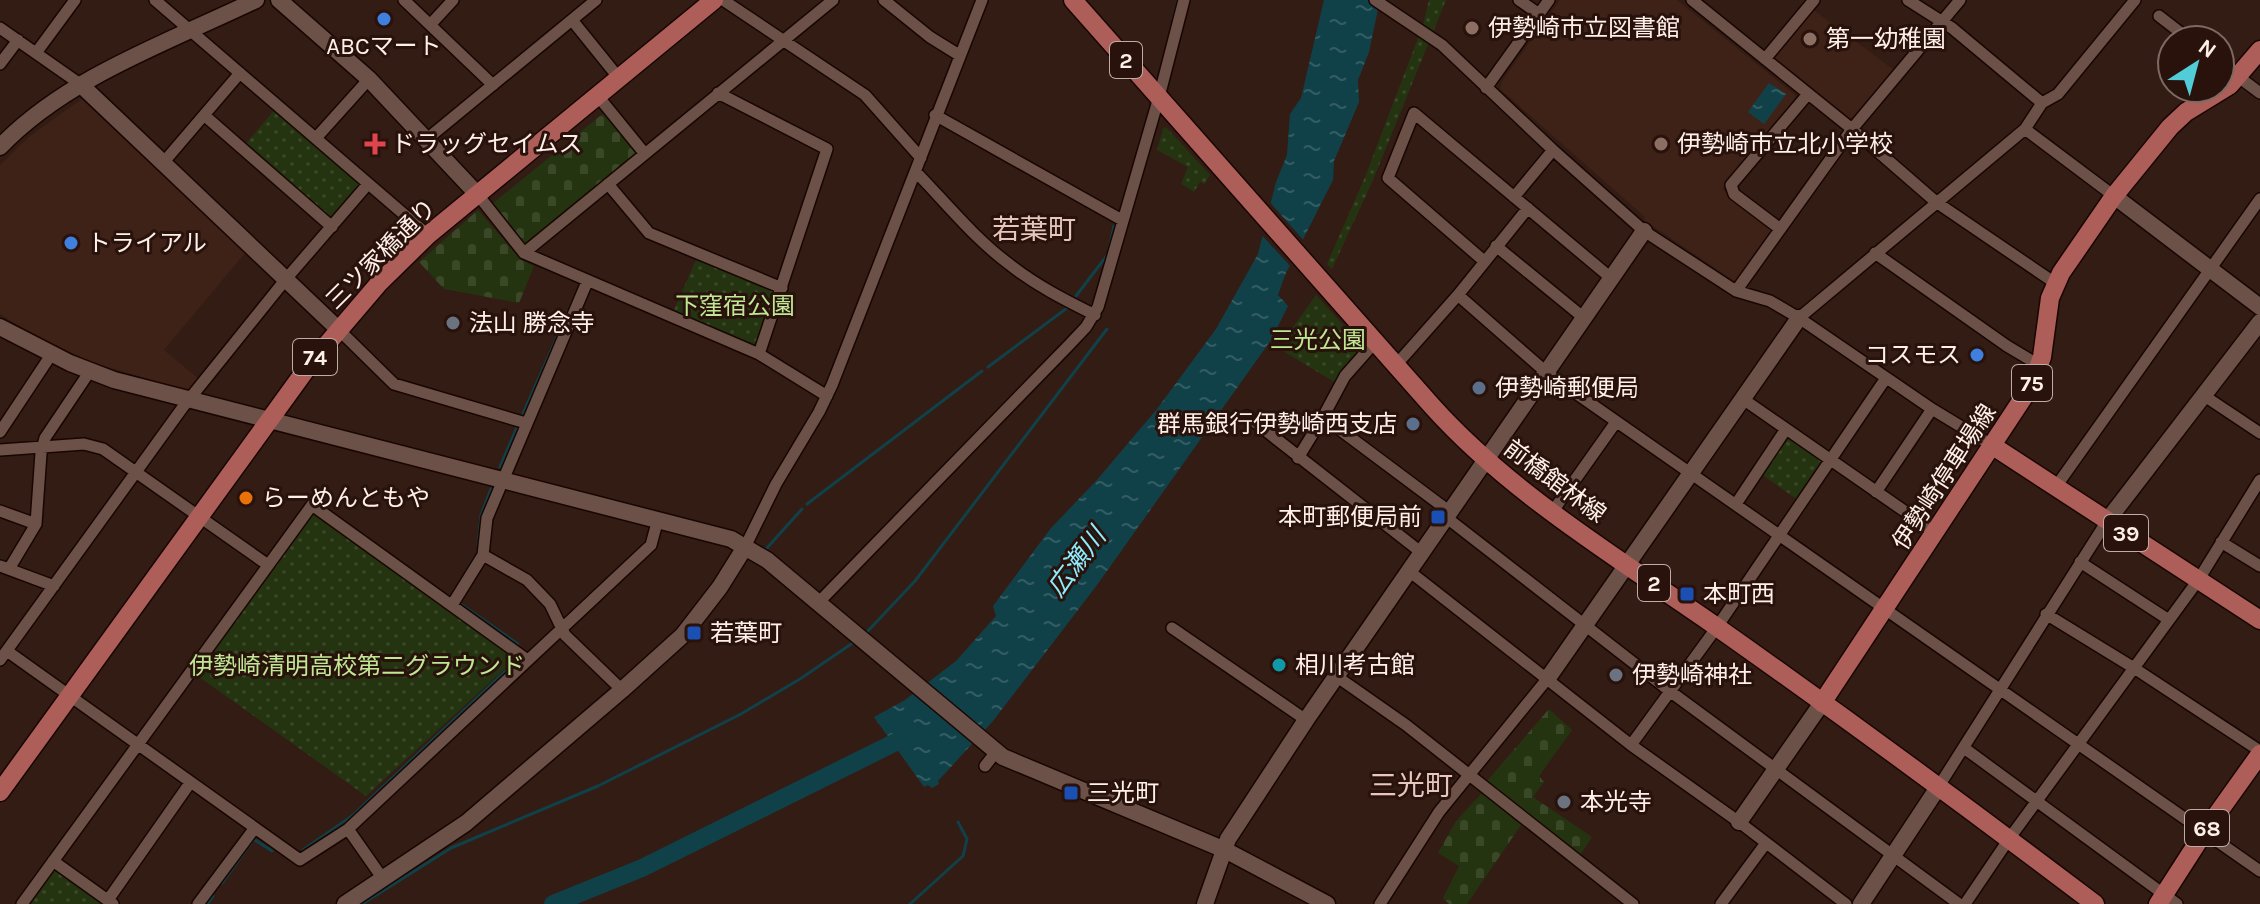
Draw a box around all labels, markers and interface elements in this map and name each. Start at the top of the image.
marker: ABCマート [375,10,393,28]
place label: 伊勢崎市立図書館 [1488,14,1680,42]
marker: 伊勢崎市立図書館 [1463,19,1481,37]
north arrow [2156,24,2236,104]
place label: 第一幼稚園 [1826,25,1946,53]
marker: 第一幼稚園 [1801,30,1819,48]
place label: ABCマート [326,32,442,60]
text: N [2193,33,2221,64]
road number: 2 [1110,42,1142,78]
place label: ドラッグセイムス [391,130,583,158]
place label: 伊勢崎市立北小学校 [1677,130,1893,158]
marker: ドラッグセイムス [366,135,384,153]
marker: 伊勢崎市立北小学校 [1652,135,1670,153]
street label: 三ツ家橋通り [320,193,442,315]
district label: 若葉町 [992,213,1076,246]
place label: トライアル [87,229,207,257]
marker: トライアル [62,234,80,252]
park label: 下窪宿公園 [675,292,795,320]
place label: 法山 勝念寺 [469,309,595,337]
marker: 法山 勝念寺 [444,314,462,332]
park label: 三光公園 [1270,326,1366,354]
road number: 74 [293,339,337,375]
place label: コスモス [1865,341,1961,369]
marker: コスモス [1968,346,1986,364]
road number: 75 [2012,365,2052,401]
place label: 伊勢崎郵便局 [1495,374,1639,402]
marker: 伊勢崎郵便局 [1470,379,1488,397]
street label: 伊勢崎停車場線 [1887,399,2001,555]
place label: 群馬銀行伊勢崎西支店 [1157,410,1397,438]
marker: 群馬銀行伊勢崎西支店 [1404,415,1422,433]
street label: 前橋館林線 [1499,434,1611,528]
place label: らーめんともや [262,484,430,512]
marker: らーめんともや [237,489,255,507]
place label: 本町郵便局前 [1278,503,1422,531]
marker: 本町郵便局前 [1429,508,1447,526]
road number: 39 [2104,515,2148,551]
water label: 広瀬川 [1041,519,1114,603]
road number: 2 [1638,565,1670,601]
place label: 本町西 [1703,580,1775,608]
marker: 本町西 [1678,585,1696,603]
place label: 若葉町 [710,619,782,647]
marker: 若葉町 [685,624,703,642]
place label: 相川考古館 [1295,651,1415,679]
park label: 伊勢崎清明高校第二グラウンド [189,652,525,680]
marker: 相川考古館 [1270,656,1288,674]
place label: 伊勢崎神社 [1632,661,1752,689]
marker: 伊勢崎神社 [1607,666,1625,684]
district label: 三光町 [1369,769,1453,802]
place label: 三光町 [1087,779,1159,807]
marker: 三光町 [1062,784,1080,802]
place label: 本光寺 [1580,788,1652,816]
marker: 本光寺 [1555,793,1573,811]
road number: 68 [2185,810,2229,846]

